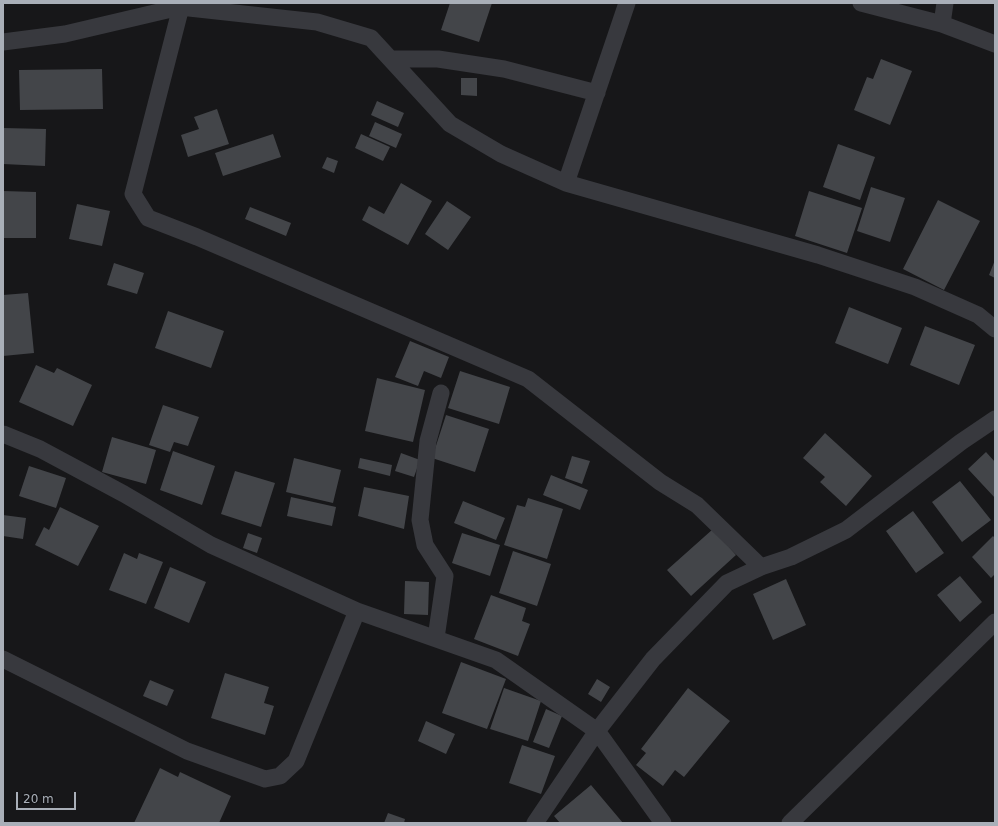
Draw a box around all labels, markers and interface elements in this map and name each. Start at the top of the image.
scale bar [18,784,78,810]
text: 20 m [23,792,54,806]

